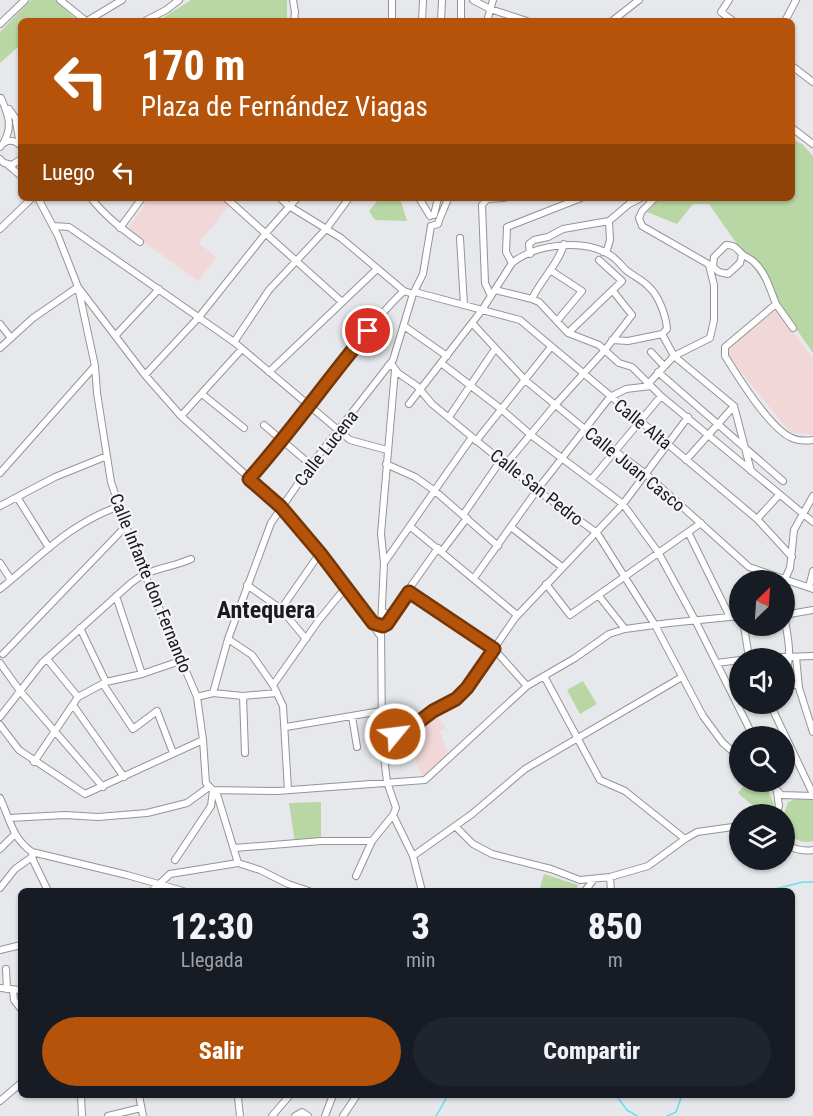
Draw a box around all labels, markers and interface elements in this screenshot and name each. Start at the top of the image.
text: 170 m [141,41,246,90]
icon: left [42,42,120,120]
text: Plaza de Fernández Viagas [141,91,428,123]
icon: left [107,156,140,189]
text: Luego [42,160,95,185]
pin [342,305,393,356]
icon: arrive [351,314,384,347]
street label: Calle Alta [610,394,676,454]
street label: Calle Lucena [290,406,362,490]
street label: Calle Juan Casco [581,422,689,516]
street label: Calle San Pedro [486,444,588,530]
street label: Calle Infante don Fernando [105,490,197,676]
north arrow [729,570,795,636]
map controls [729,570,795,870]
district label: Antequera [217,596,315,624]
button: sound [729,648,795,714]
position arrow [363,702,427,766]
button: search [729,726,795,792]
button: layers [729,804,795,870]
text: 12:30 [170,906,254,948]
text: 3 [412,906,430,948]
text: 850 [588,906,643,948]
text: Llegada [181,948,243,972]
text: min [406,948,435,972]
text: m [608,948,623,972]
button: Salir [42,1017,401,1086]
button: Compartir [413,1017,771,1086]

